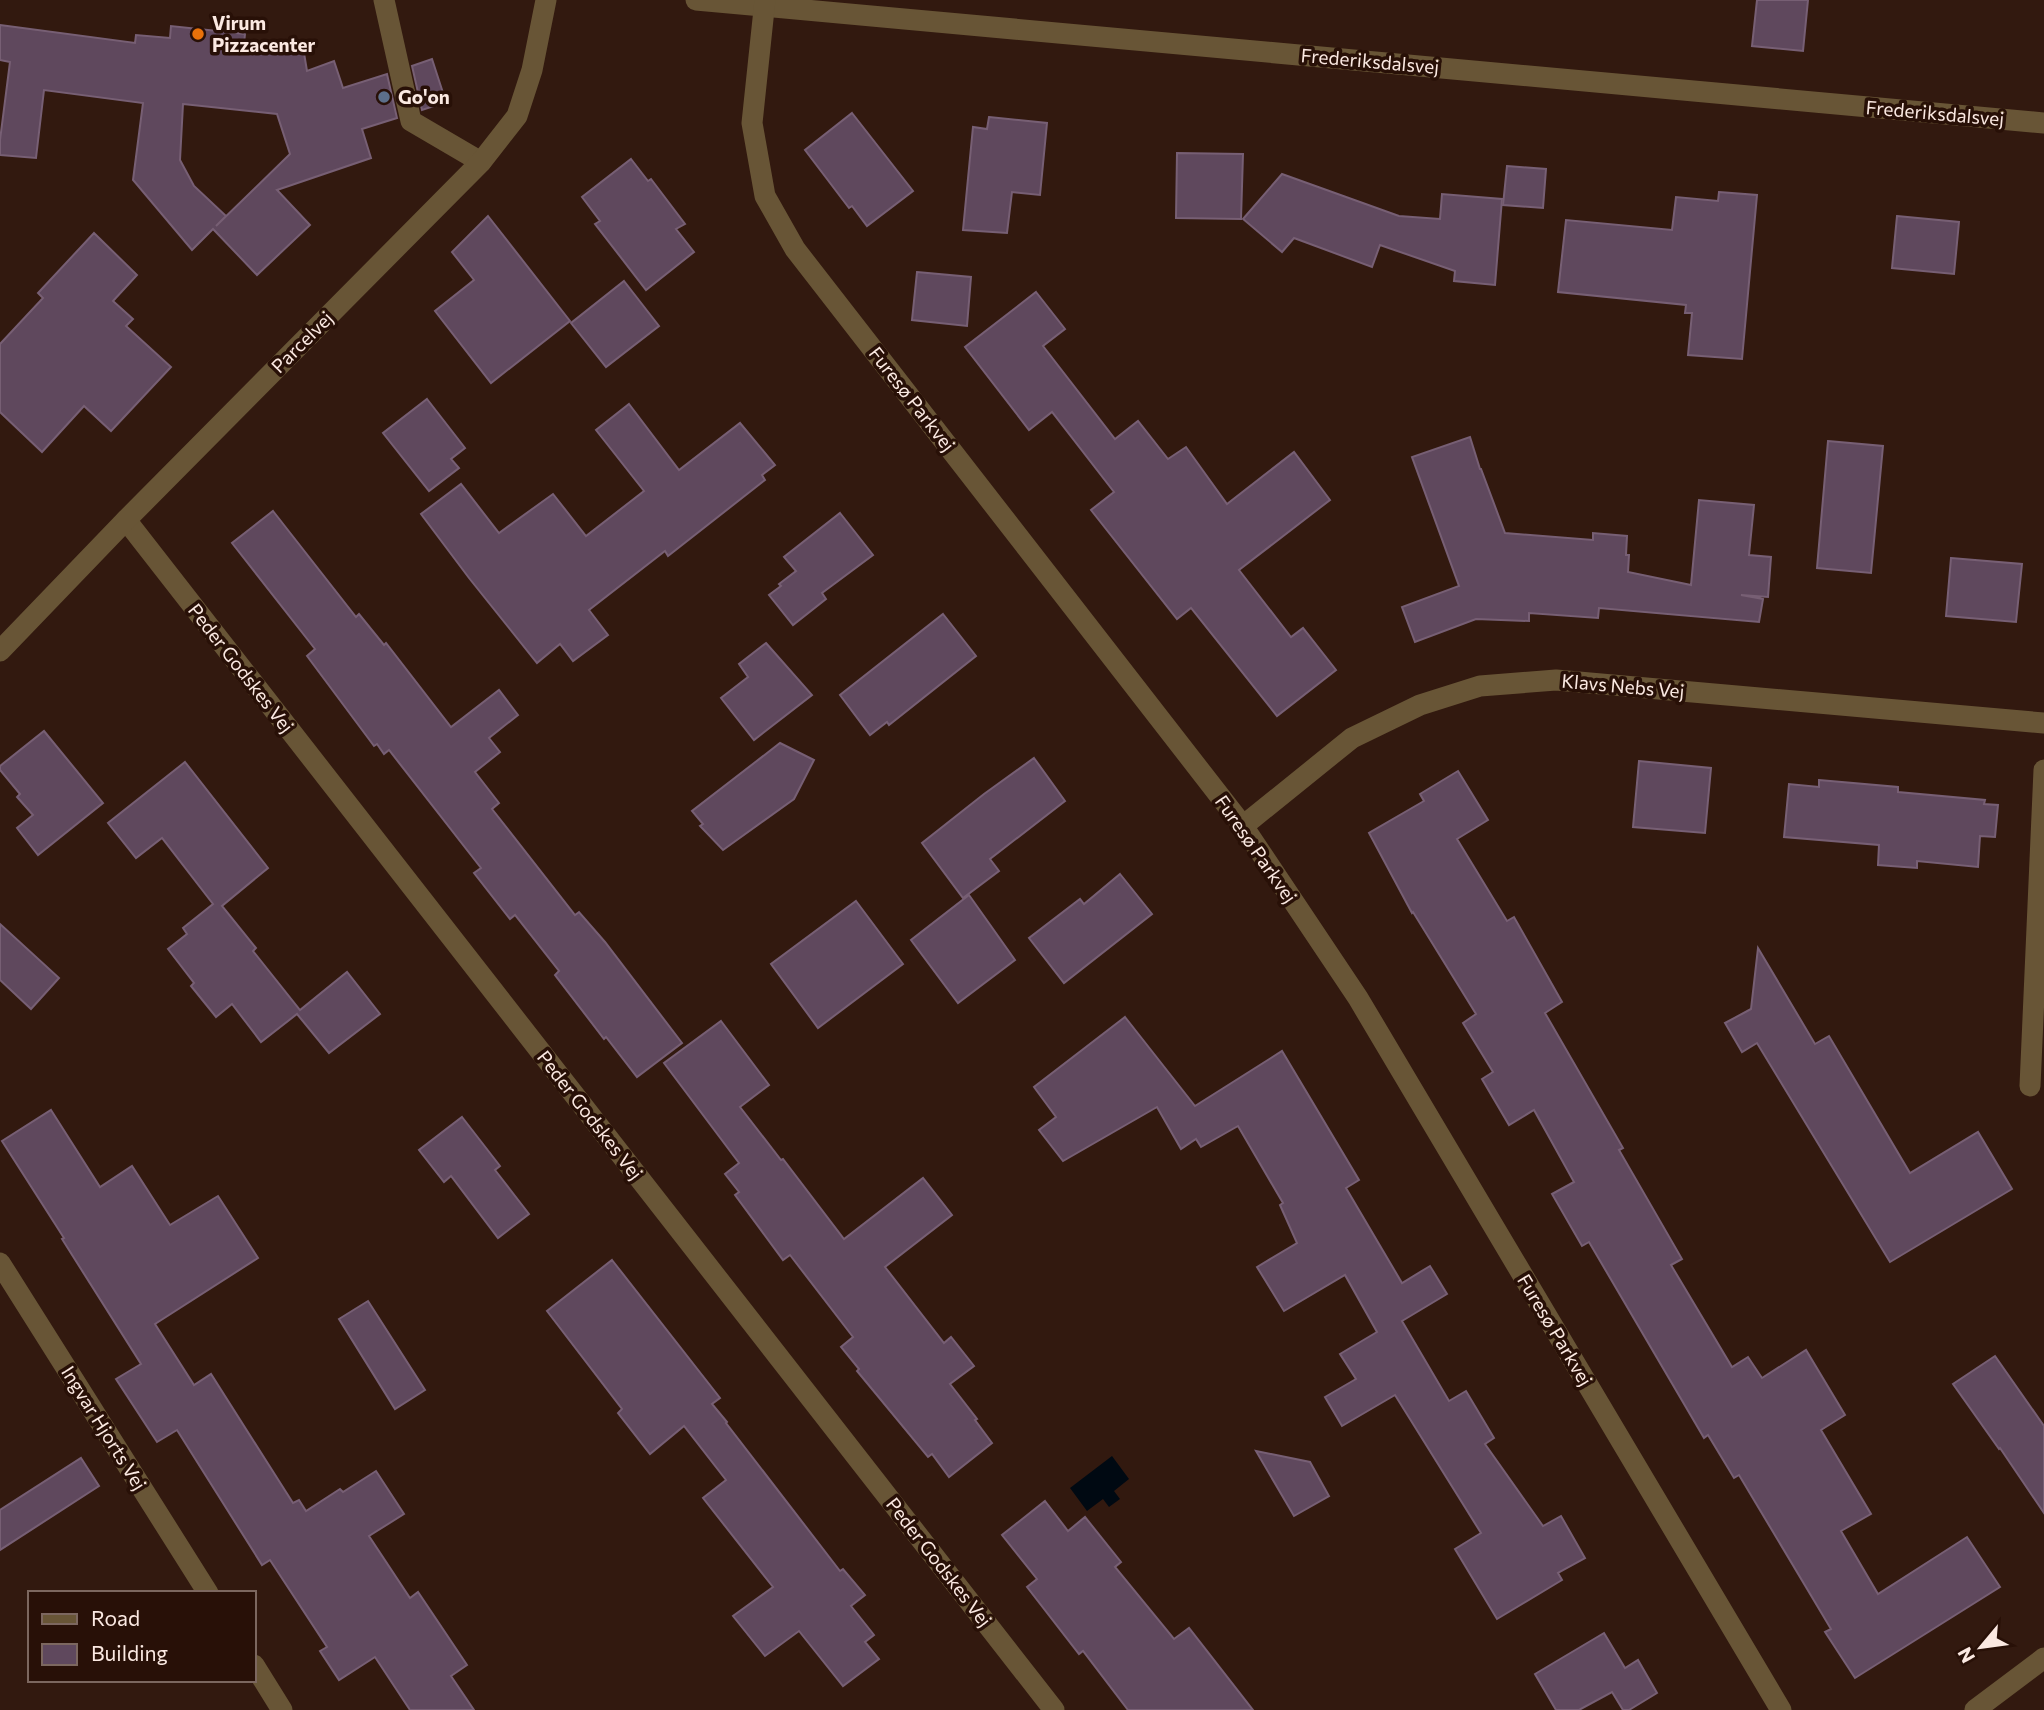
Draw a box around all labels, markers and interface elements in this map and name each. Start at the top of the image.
place label: Virum Pizzacenter [212,11,315,56]
marker: Virum Pizzacenter [190,26,206,42]
street label: Frederiksdalsvej [1300,43,1440,78]
place label: Go'on [398,85,450,108]
marker: Go'on [376,89,392,105]
street label: Frederiksdalsvej [1865,95,2005,130]
street label: Parcelvej [266,306,337,377]
street label: Furesø Parkvej [864,342,960,455]
street label: Peder Godskes Vej [184,599,299,737]
street label: Klavs Nebs Vej [1561,669,1686,702]
street label: Furesø Parkvej [1211,790,1302,907]
street label: Peder Godskes Vej [533,1046,648,1184]
street label: Furesø Parkvej [1513,1270,1598,1390]
street label: Ingvar Hjorts Vej [57,1361,152,1494]
street label: Peder Godskes Vej [882,1493,997,1631]
legend [28,1591,256,1682]
text: Road [91,1605,140,1630]
north arrow [1946,1612,2016,1682]
text: Building [91,1640,168,1665]
text: N [1952,1644,1979,1667]

